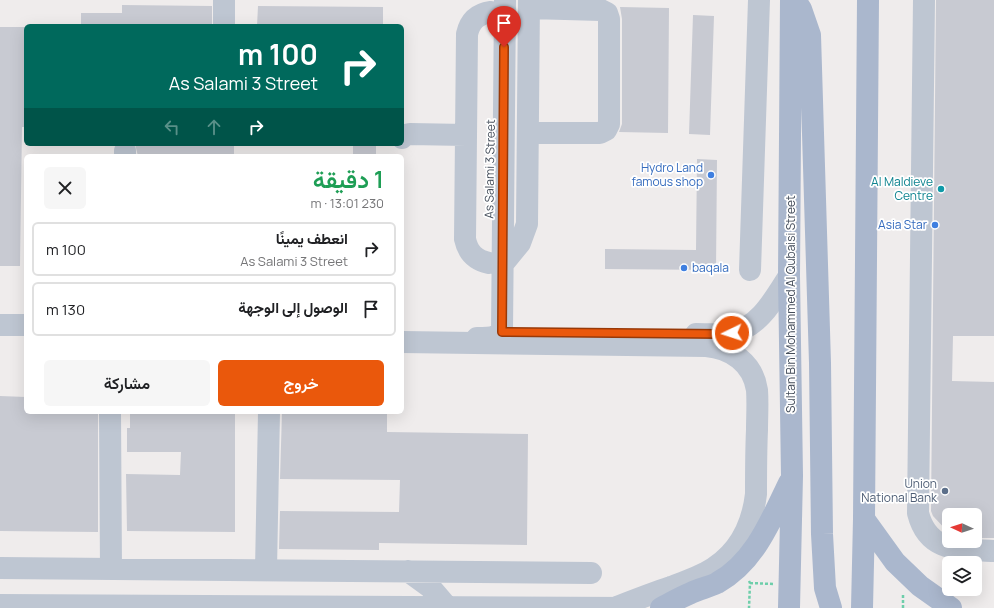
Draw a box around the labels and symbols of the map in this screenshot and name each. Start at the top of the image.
pin [487,6,521,47]
street label: As Salami 3 Street [480,119,499,219]
place label: Hydro Land famous shop [632,159,703,190]
marker: Hydro Land famous shop [706,170,716,180]
place label: Al Maldieve Centre [871,173,933,204]
marker: Al Maldieve Centre [936,184,946,194]
street label: Sultan Bin Mohammed Al Qubaisi Street [782,195,799,413]
place label: Asia Star [878,216,928,233]
marker: Asia Star [930,220,940,230]
place label: baqala [692,259,729,276]
marker: baqala [679,263,689,273]
position arrow [711,312,753,354]
place label: Union National Bank [861,475,938,506]
marker: Union National Bank [940,486,950,496]
north arrow [942,508,982,548]

